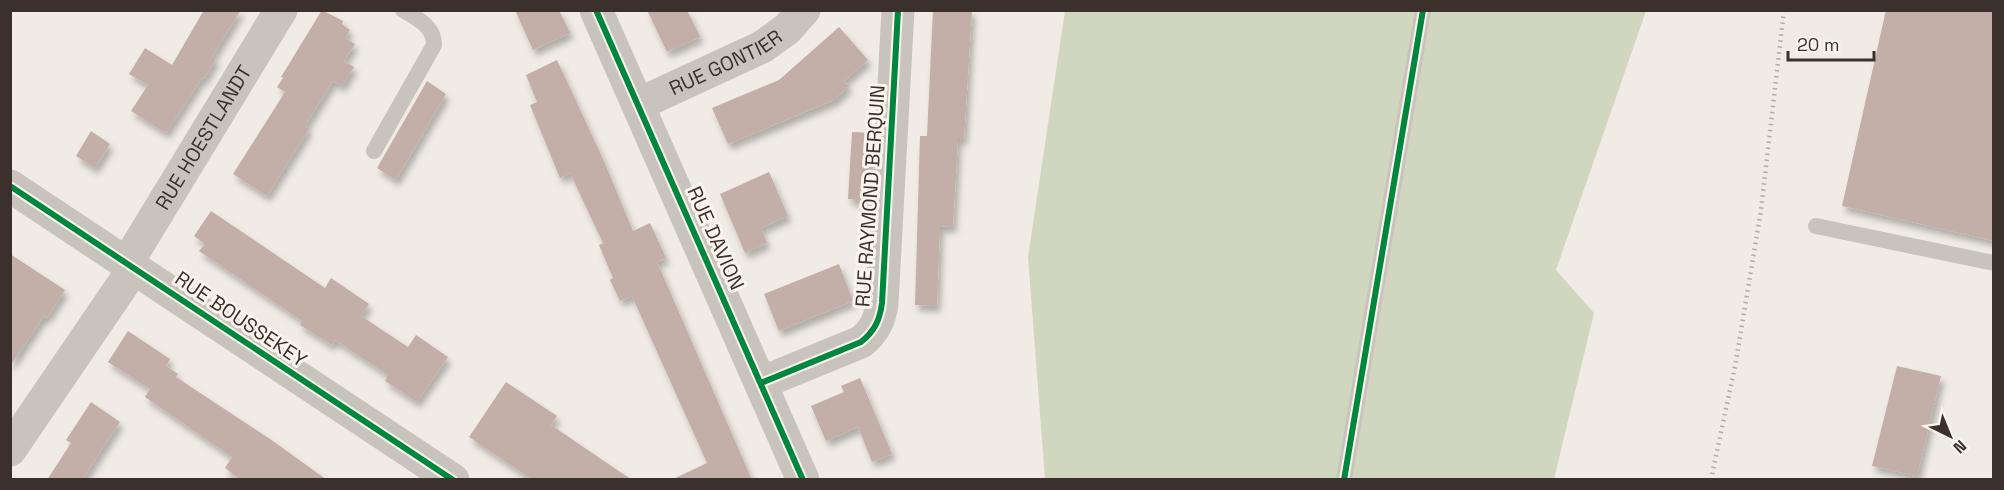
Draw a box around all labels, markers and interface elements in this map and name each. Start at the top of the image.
street label: RUE GONTIER [665,24,787,101]
scale bar [1788,24,1874,62]
text: 20 m [1797,33,1840,56]
street label: RUE HOESTLANDT [149,60,258,215]
street label: RUE RAYMOND BERQUIN [849,84,891,308]
street label: RUE DAVION [682,182,750,294]
street label: RUE BOUSSEKEY [170,265,312,373]
north arrow [1920,406,1980,466]
text: N [1949,435,1971,458]

